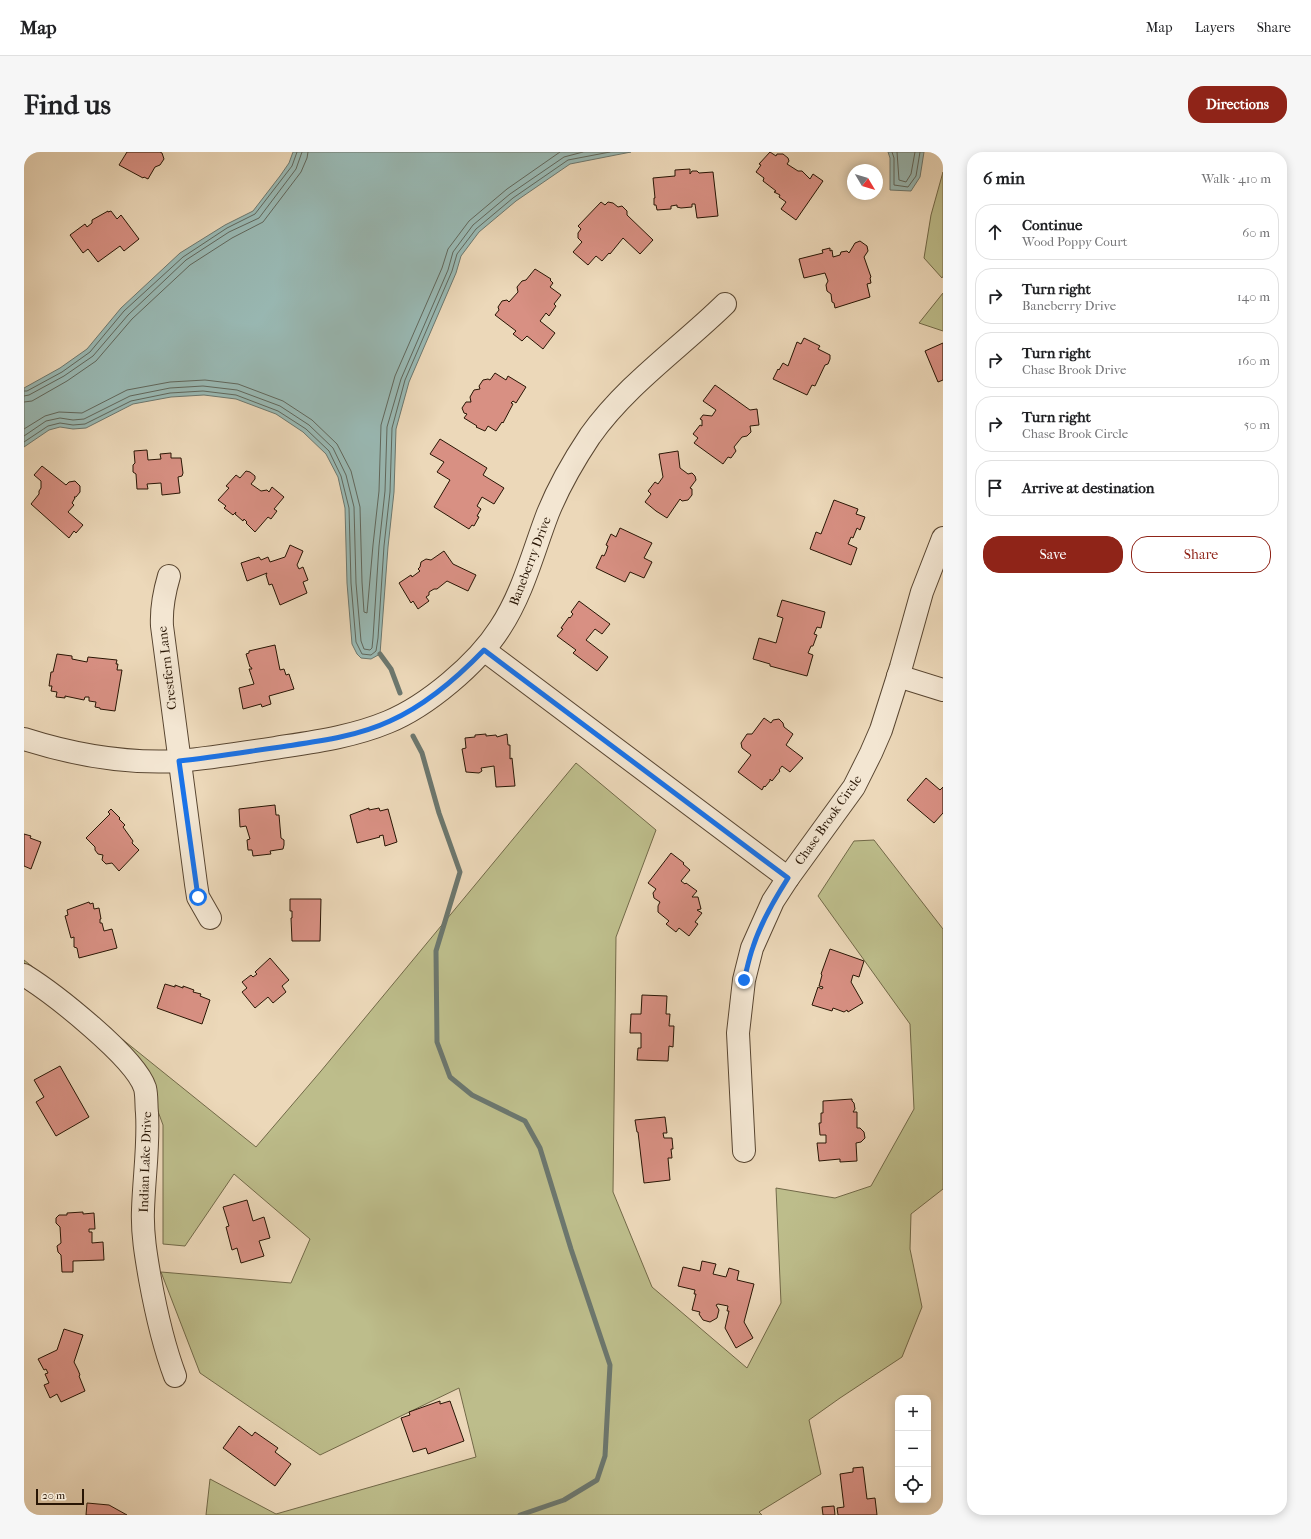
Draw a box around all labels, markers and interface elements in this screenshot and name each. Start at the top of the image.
text: Map [20,17,56,39]
text: Map [1146,19,1173,36]
text: Layers [1195,19,1235,36]
text: Share [1257,19,1291,36]
button: Directions [1188,86,1287,123]
text: Find us [24,88,111,121]
north arrow [847,164,883,200]
text: 6 min [983,168,1025,188]
text: Walk · 410 m [1202,171,1271,186]
text: Continue [1022,216,1082,234]
icon: ahead [984,221,1006,243]
text: 60 m [1242,225,1270,240]
text: Wood Poppy Court [1022,234,1127,249]
text: Turn right [1022,280,1091,298]
icon: right [984,285,1006,307]
text: 140 m [1237,289,1270,304]
text: Baneberry Drive [1022,298,1116,313]
text: Turn right [1022,344,1091,362]
icon: right [984,349,1006,371]
text: 160 m [1238,353,1270,368]
text: Chase Brook Drive [1022,362,1126,377]
text: Turn right [1022,408,1091,426]
icon: right [984,413,1006,435]
text: 50 m [1244,417,1270,432]
text: Chase Brook Circle [1022,426,1128,441]
icon: arrive [984,477,1006,499]
text: Arrive at destination [1022,479,1154,497]
street label: Baneberry Drive [506,514,554,608]
button: Save [983,536,1123,573]
button: Share [1131,536,1271,573]
street label: Crestfern Lane [154,625,180,711]
street label: Chase Brook Circle [791,772,865,868]
route start [189,888,207,906]
route end [735,971,753,989]
street label: Indian Lake Drive [136,1111,154,1213]
map controls [895,1395,931,1503]
button: + [895,1395,931,1431]
button: − [895,1431,931,1467]
button: locate [895,1467,931,1503]
scale bar [36,1487,84,1506]
text: 20 m [42,1489,65,1502]

